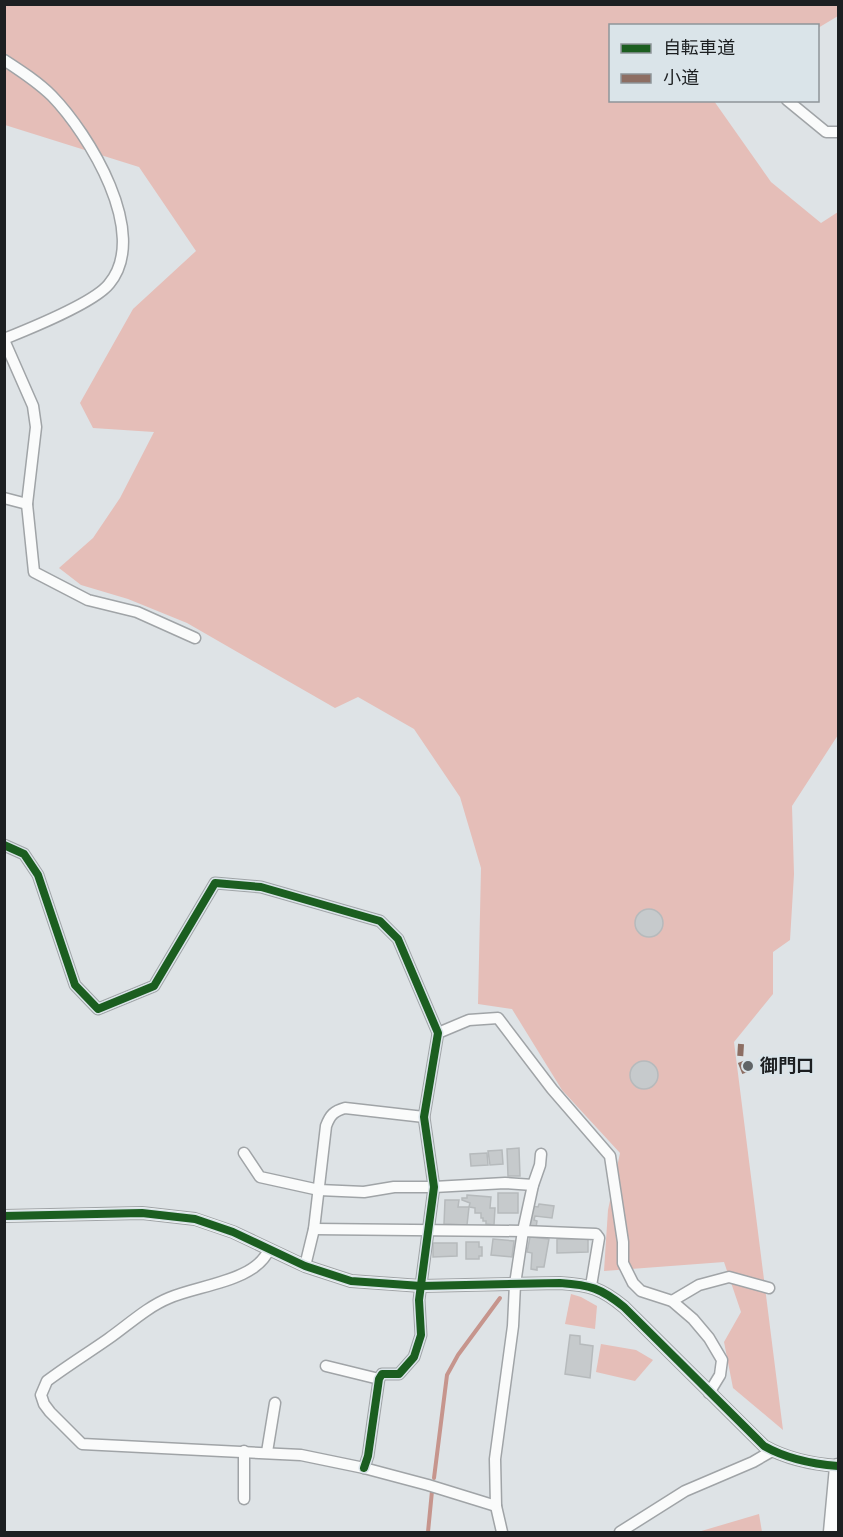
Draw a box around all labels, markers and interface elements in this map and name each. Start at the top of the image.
legend [609,24,819,102]
text: 自転車道 [663,37,735,59]
text: 小道 [663,67,699,89]
place label: 御門口 [759,1055,814,1077]
marker: 御門口 [741,1059,755,1073]

